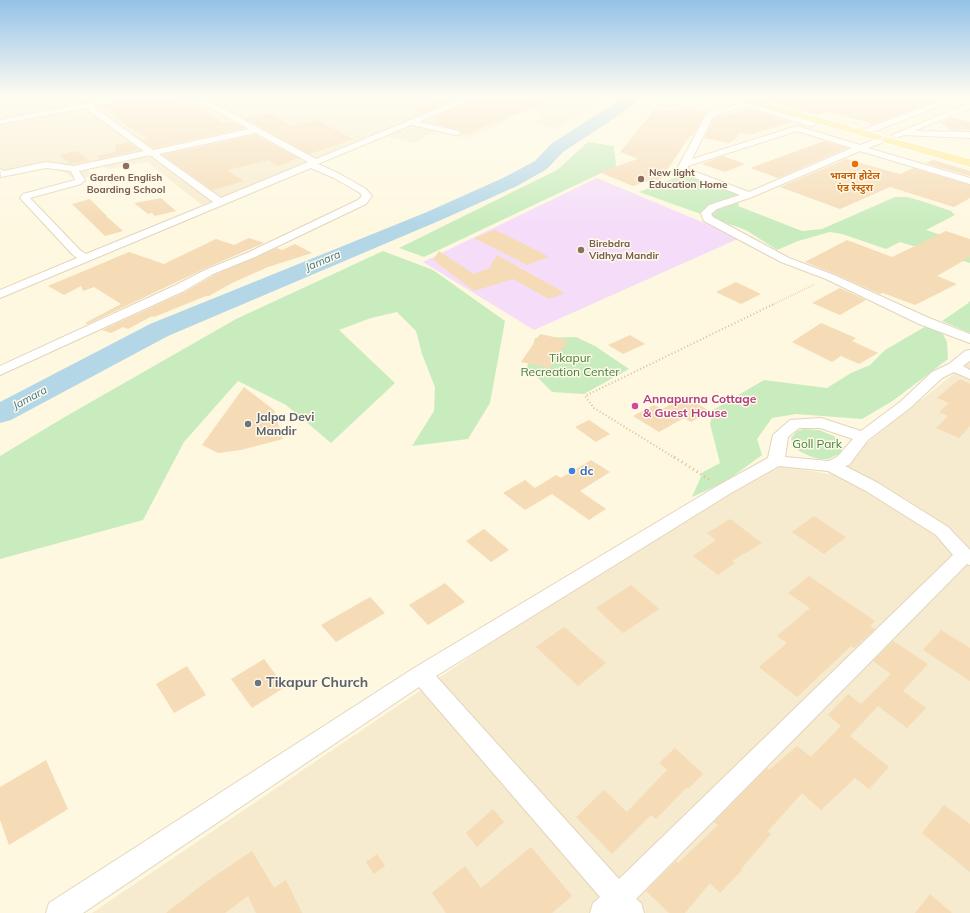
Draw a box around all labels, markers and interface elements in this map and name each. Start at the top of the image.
marker: भावना होटेल एंड रेस्टुरा [850,159,860,169]
marker: Garden English Boarding School [121,161,131,171]
place label: New light Education Home [649,167,728,190]
place label: भावना होटेल एंड रेस्टुरा [830,170,880,194]
place label: Garden English Boarding School [87,172,165,196]
marker: New light Education Home [636,174,646,184]
place label: Birebdra Vidhya Mandir [589,238,659,262]
marker: Birebdra Vidhya Mandir [576,245,586,255]
water label: Jamara [303,248,343,274]
park label: Tikapur Recreation Center [520,351,620,379]
water label: Jamara [11,383,49,413]
place label: Annapurna Cottage & Guest House [643,392,756,420]
marker: Annapurna Cottage & Guest House [630,401,640,411]
place label: Jalpa Devi Mandir [256,410,314,438]
marker: Jalpa Devi Mandir [243,419,253,429]
park label: Goll Park [792,437,842,451]
place label: dc [580,464,593,478]
marker: dc [567,466,577,476]
place label: Tikapur Church [266,675,368,691]
marker: Tikapur Church [253,678,263,688]

